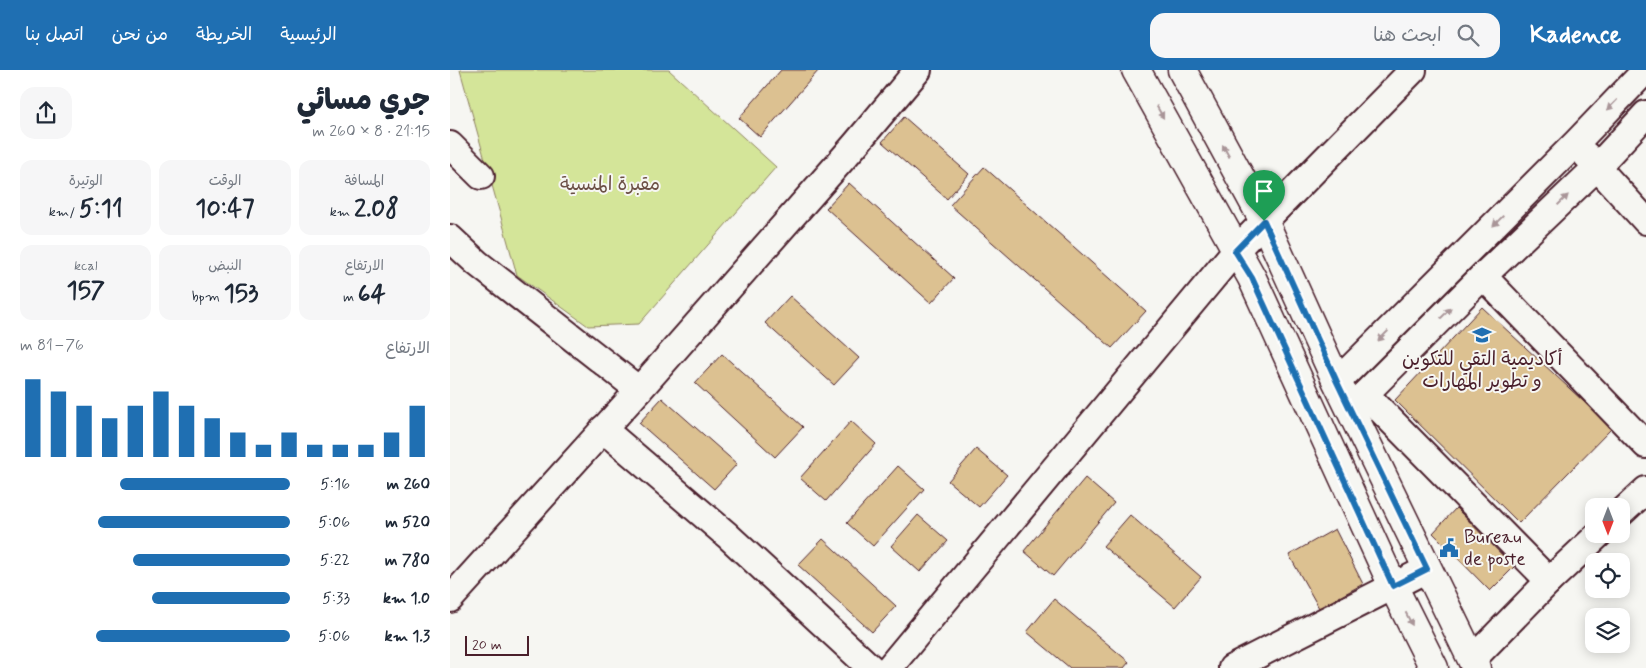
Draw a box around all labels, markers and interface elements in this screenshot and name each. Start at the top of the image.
search box [1150,13,1500,58]
text: Kadence [1530,20,1621,51]
icon: search [1454,21,1482,49]
text: اتصل بنا [25,23,84,47]
text: من نحن [112,23,168,47]
text: الخريطة [196,23,252,47]
text: الرئيسية [280,23,337,47]
text: ابحث هنا [1373,23,1442,48]
text: جري مسائي [297,83,430,120]
button: share [20,87,72,139]
one-way arrow [1606,99,1618,111]
one-way arrow [1156,105,1164,120]
text: 21:15 · 8 × 260 m [312,121,430,142]
one-way arrow [1222,145,1231,158]
pin [1243,170,1285,221]
text: الوتيرة [69,172,103,190]
text: الوقت [209,172,241,190]
text: المسافة [344,172,384,190]
park label: مقبرة المنسية [560,172,660,197]
icon: arrive [1250,177,1278,205]
text: 5:11 [79,193,123,226]
text: 10:47 [195,193,255,226]
text: 2.08 [354,193,399,226]
one-way arrow [1557,194,1569,206]
text: /km [49,203,79,221]
text: km [330,203,354,221]
one-way arrow [1492,215,1504,227]
text: kcal [74,257,97,275]
text: النبض [208,257,242,275]
text: الارتفاع [345,257,384,275]
text: 157 [66,275,105,308]
text: 153 [224,278,258,311]
text: 64 [358,278,386,311]
text: bpm [192,288,224,306]
text: m [343,288,358,306]
one-way arrow [1440,307,1452,319]
school or university icon: أكاديمية التقي للتكوين و تطوير المهارات [1471,324,1493,346]
one-way arrow [1377,330,1389,342]
text: 76–81 m [20,335,84,356]
text: الارتفاع [385,338,430,359]
place label: أكاديمية التقي للتكوين و تطوير المهارات [1402,347,1562,394]
text: 5:16 [320,474,350,495]
text: 260 m [387,474,430,495]
north arrow [1585,498,1630,542]
map controls [1585,498,1630,653]
text: 5:06 [318,512,350,533]
text: 520 m [385,512,430,533]
place label: Bureau de poste [1464,525,1526,572]
public building icon: Bureau de poste [1438,537,1460,559]
text: 5:22 [320,550,350,571]
text: 780 m [385,550,430,571]
button: locate [1585,553,1630,598]
text: 5:33 [322,588,350,609]
text: 1.0 km [383,588,430,609]
button: layers [1585,608,1630,653]
one-way arrow [1405,612,1413,626]
text: 5:06 [318,626,350,647]
text: 1.3 km [385,626,430,647]
scale bar [465,633,529,656]
text: 20 m [472,636,502,654]

